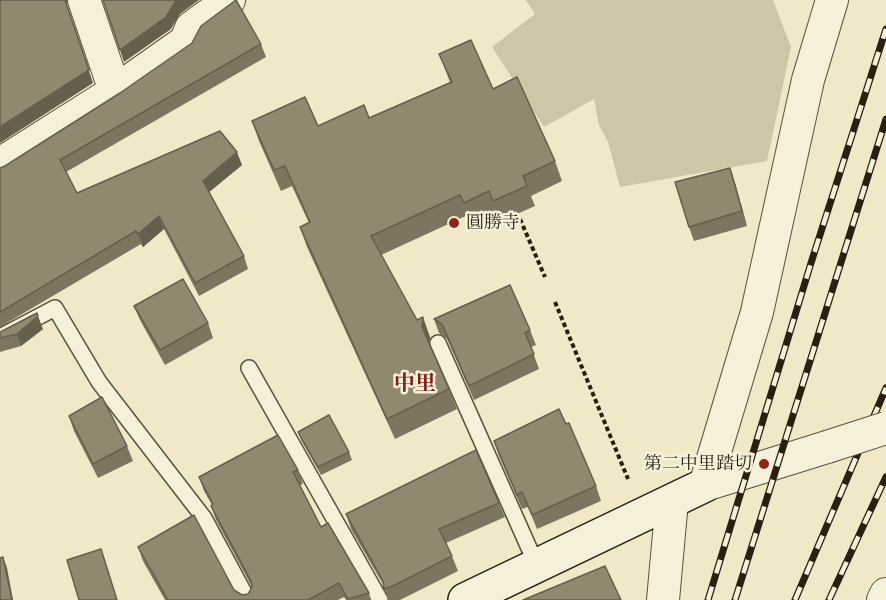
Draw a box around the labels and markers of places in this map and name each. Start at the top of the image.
place label: 圓勝寺 [466,212,520,234]
marker: 圓勝寺 [447,216,461,230]
place label: 第二中里踏切 [644,453,752,475]
marker: 第二中里踏切 [757,457,771,471]

